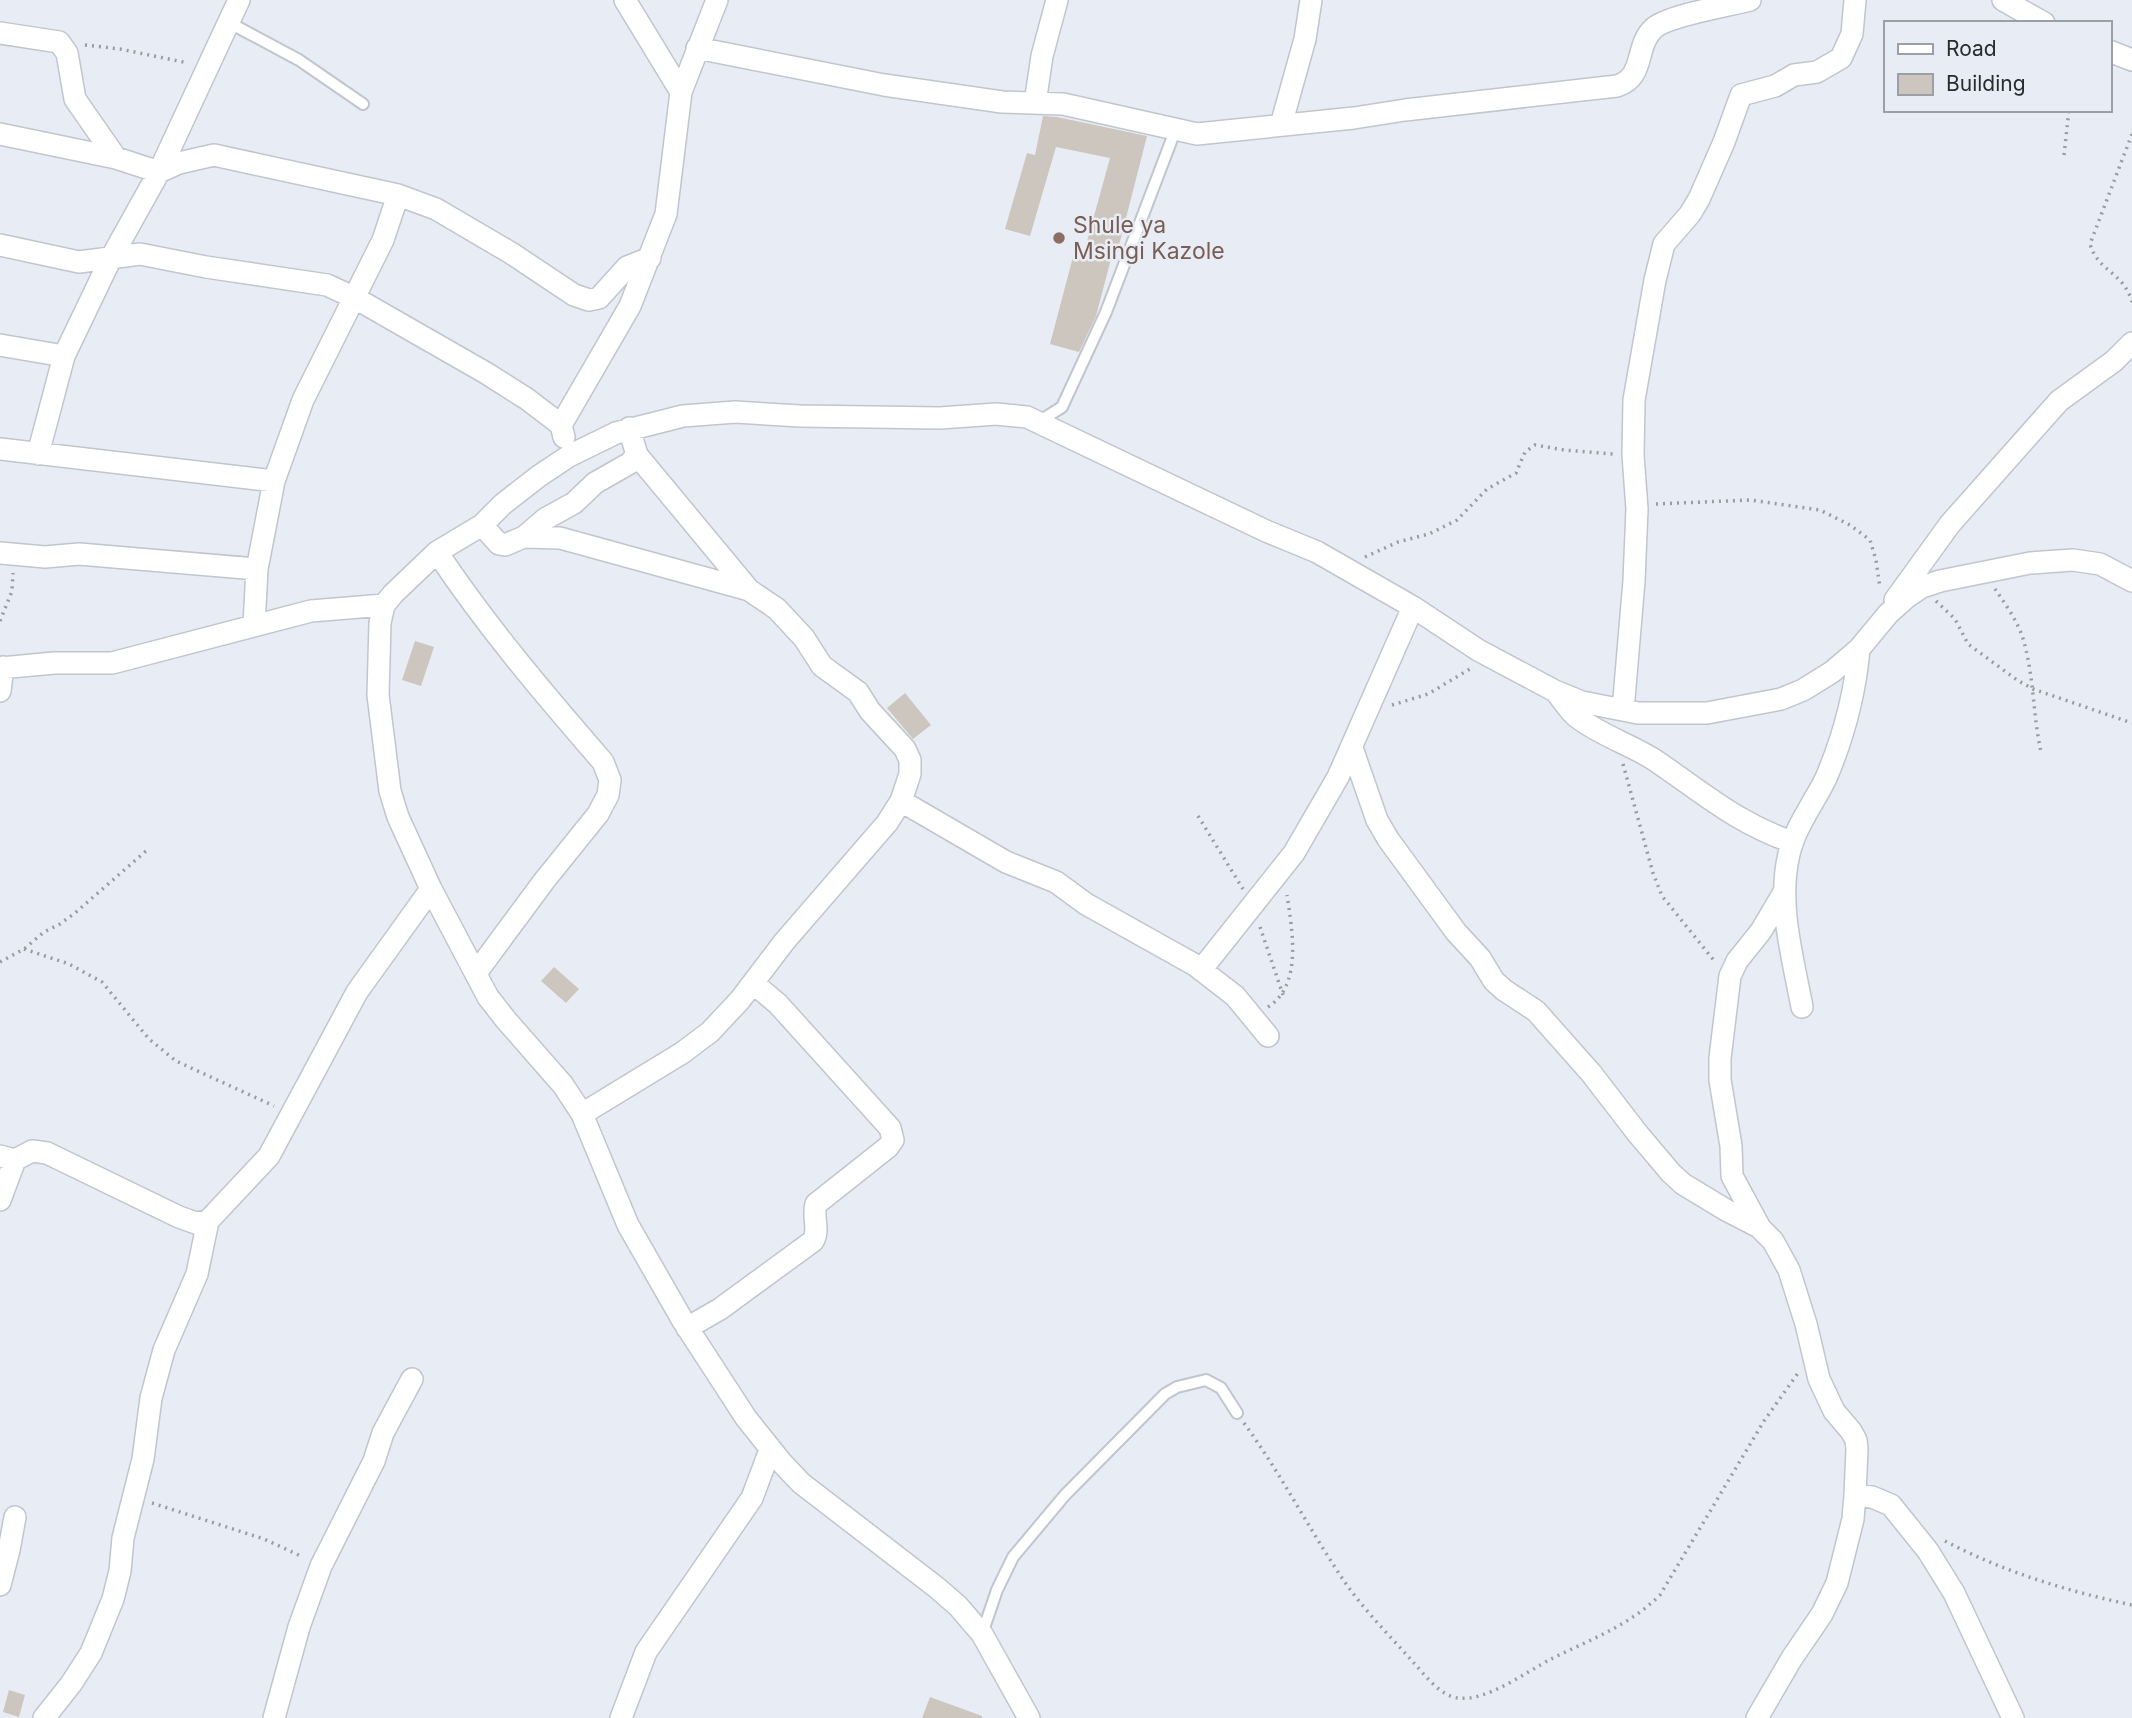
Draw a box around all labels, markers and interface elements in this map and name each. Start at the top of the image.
legend [1884,21,2111,112]
text: Road [1946,36,1997,61]
text: Building [1946,71,2026,96]
place label: Shule ya Msingi Kazole [1073,211,1225,265]
marker: Shule ya Msingi Kazole [1051,230,1067,246]

